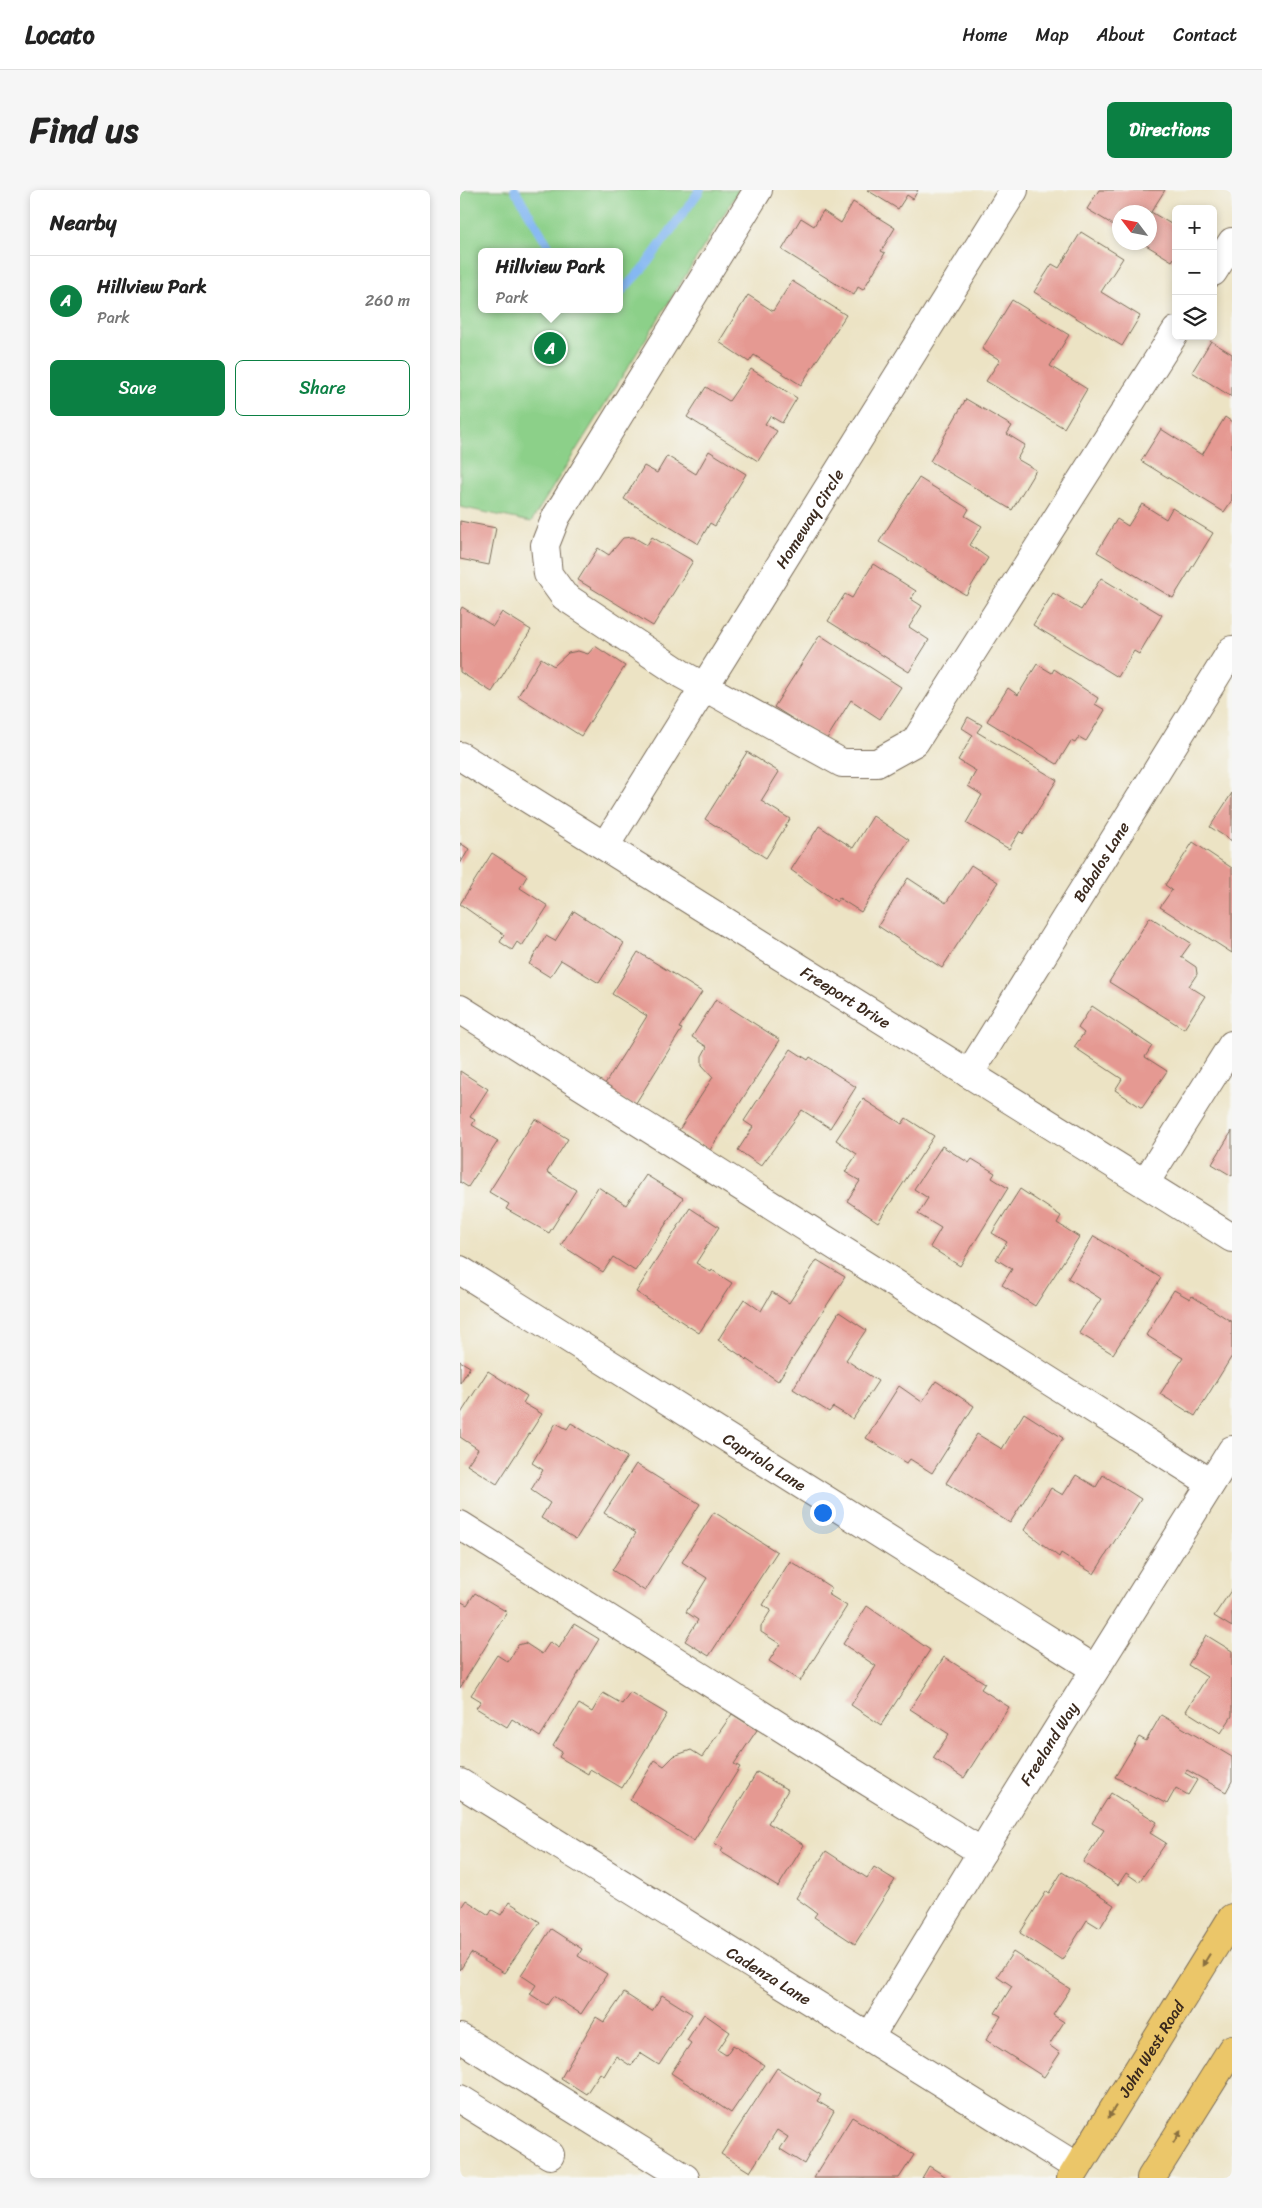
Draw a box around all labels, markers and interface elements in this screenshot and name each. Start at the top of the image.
text: Locato [25,14,95,56]
text: Home [963,19,1008,51]
text: Map [1036,19,1069,51]
text: About [1097,19,1145,51]
text: Contact [1173,19,1237,51]
text: Find us [30,99,138,161]
button: Directions [1107,102,1232,158]
text: Nearby [50,204,116,242]
north arrow [1112,205,1157,250]
map controls [1172,205,1217,340]
button: + [1172,205,1217,250]
popup [478,248,623,313]
text: Hillview Park [496,250,605,283]
button: − [1172,250,1217,295]
text: Hillview Park [97,270,207,303]
text: Park [496,283,528,312]
text: A [61,286,71,315]
text: 260 m [365,286,410,315]
button: layers [1172,295,1217,340]
text: Park [97,303,130,332]
pin: A [534,329,566,367]
button: Save [50,360,225,416]
button: Share [235,360,410,416]
street label: Homeway Circle [767,463,852,574]
street label: Babalos Lane [1065,816,1137,908]
street label: Freeport Drive [795,958,897,1037]
street label: Capriola Lane [717,1425,812,1499]
your location [810,1500,836,1526]
street label: Freeland Way [1012,1696,1087,1792]
street label: Cadenza Lane [721,1938,817,2013]
one-way arrow [1202,1953,1211,1966]
street label: John West Road [1110,1994,1193,2104]
one-way arrow [1107,2105,1116,2118]
one-way arrow [1172,2130,1181,2143]

